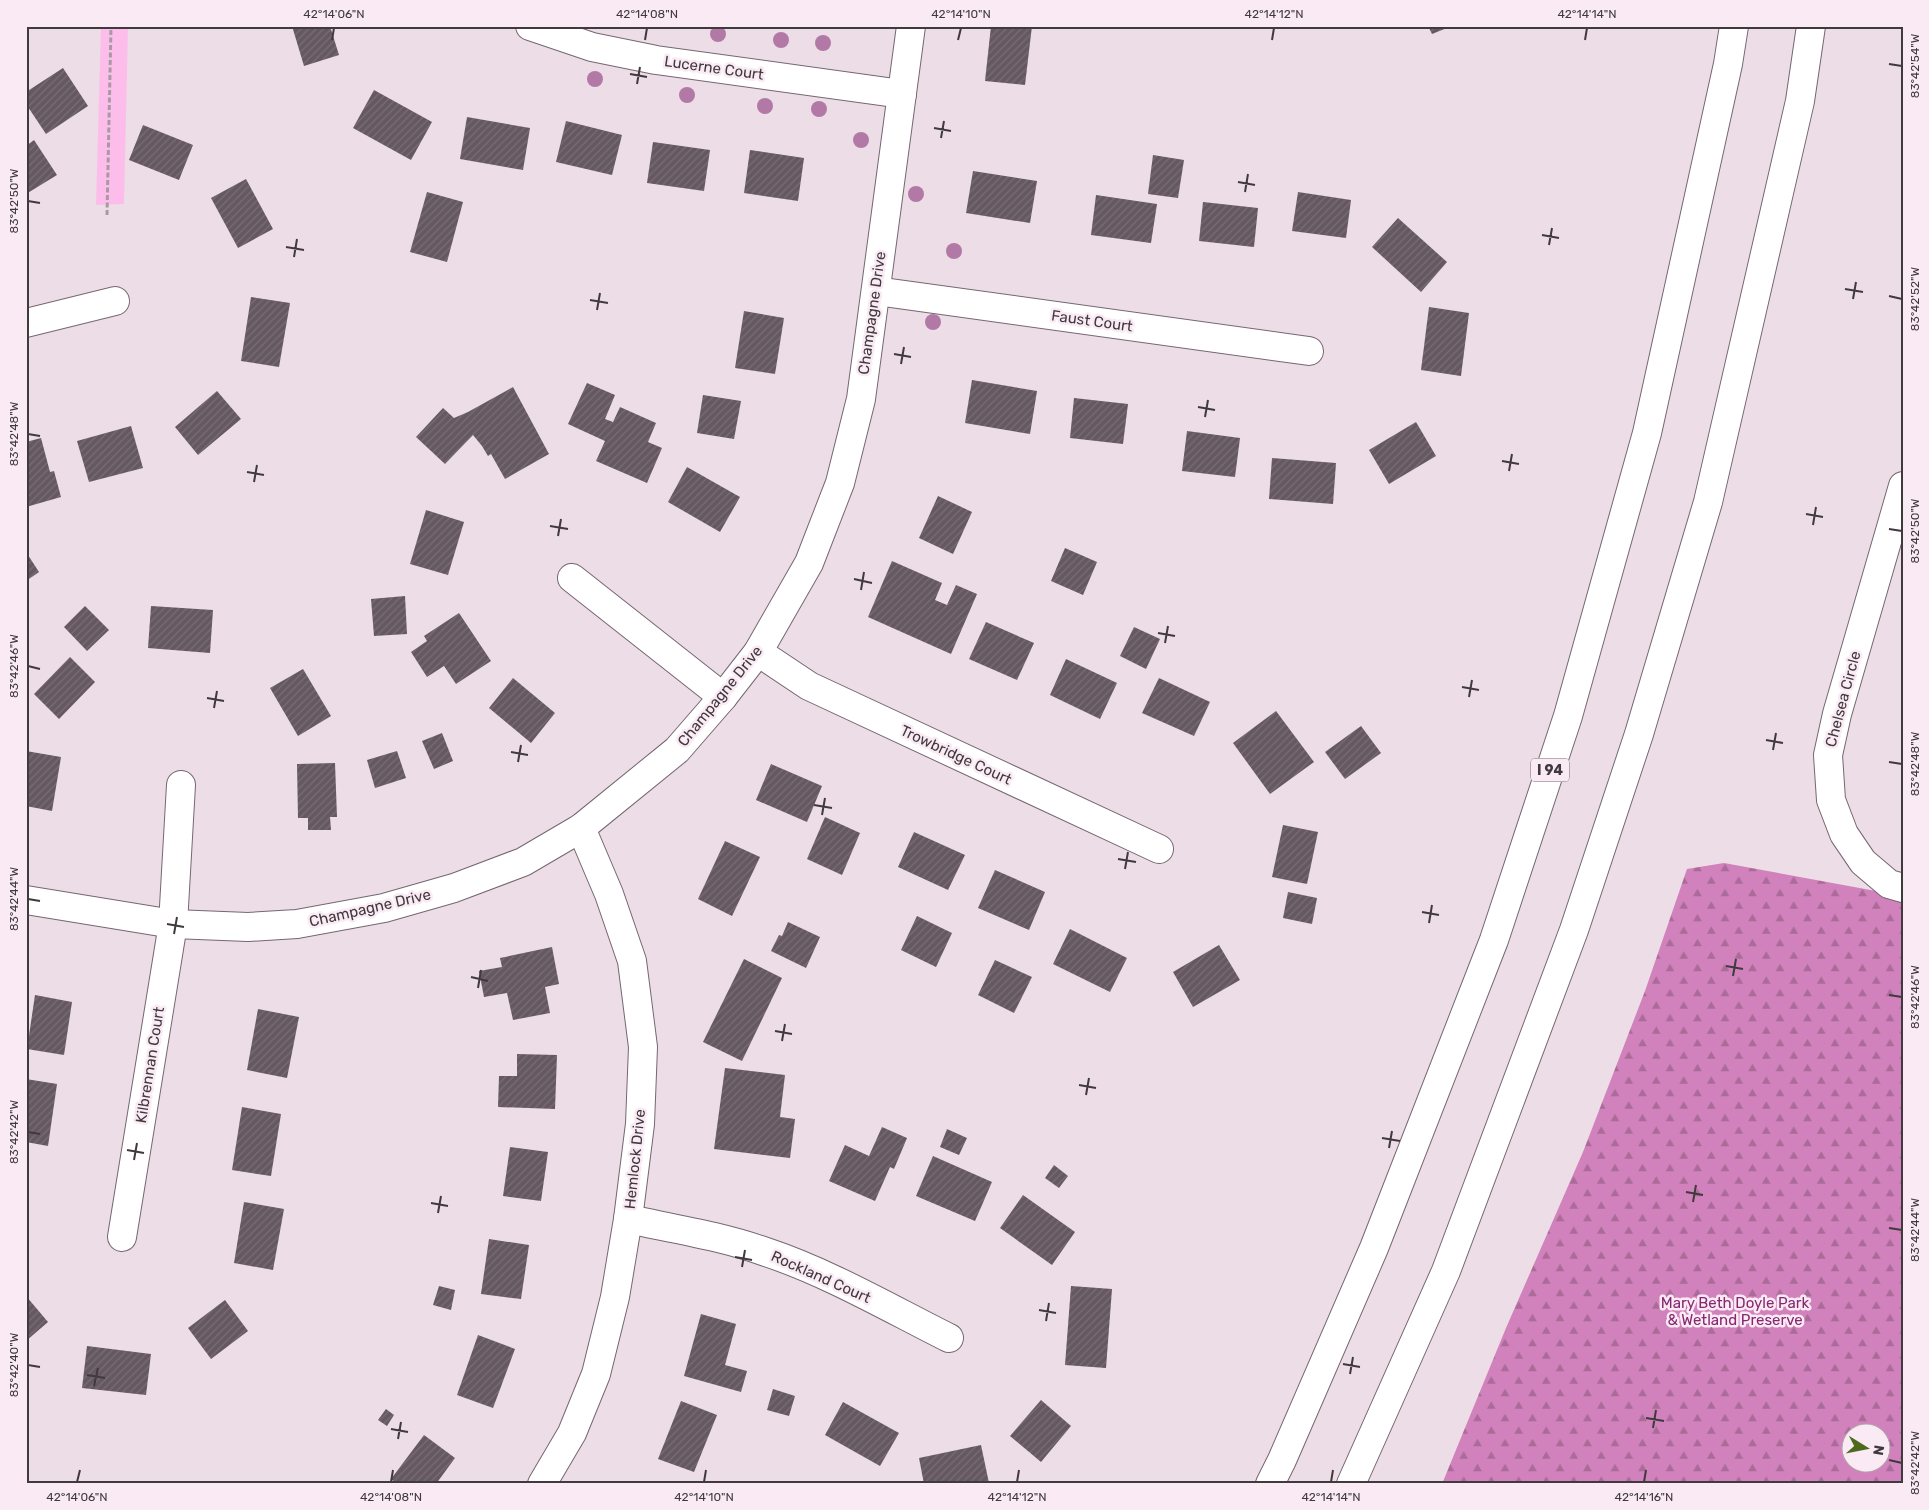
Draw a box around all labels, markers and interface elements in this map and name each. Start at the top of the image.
text: 42°14'06"N [303,7,365,21]
text: 42°14'08"N [616,7,678,21]
text: 42°14'10"N [931,7,991,21]
text: 42°14'12"N [1244,7,1304,21]
text: 42°14'14"N [1557,7,1617,21]
text: 83°42'54"W [1908,33,1922,98]
street label: Lucerne Court [663,52,765,84]
text: 83°42'50"W [7,168,21,233]
street label: Champagne Drive [854,250,890,376]
text: 83°42'52"W [1908,266,1922,331]
street label: Faust Court [1050,306,1134,336]
text: 83°42'48"W [7,401,21,466]
text: 83°42'50"W [1908,498,1922,563]
text: 83°42'46"W [7,634,21,698]
street label: Champagne Drive [674,642,766,750]
street label: Chelsea Circle [1822,649,1864,749]
street label: Trowbridge Court [897,721,1015,789]
text: 83°42'48"W [1908,731,1922,796]
road number: I 94 [1531,758,1569,782]
text: 83°42'44"W [7,867,21,931]
street label: Champagne Drive [307,885,433,931]
text: 83°42'46"W [1908,965,1922,1029]
street label: Kilbrennan Court [132,1005,168,1124]
text: 83°42'42"W [7,1100,21,1164]
street label: Hemlock Drive [621,1108,649,1210]
text: 83°42'44"W [1908,1198,1922,1262]
street label: Rockland Court [768,1247,874,1307]
park label: Mary Beth Doyle Park & Wetland Preserve [1661,1294,1809,1329]
text: 83°42'40"W [7,1332,21,1397]
north arrow [1842,1422,1892,1472]
text: 83°42'42"W [1908,1431,1922,1495]
text: N [1869,1444,1888,1457]
text: 42°14'06"N [46,1490,108,1504]
text: 42°14'08"N [360,1490,422,1504]
text: 42°14'10"N [674,1490,734,1504]
text: 42°14'12"N [987,1490,1047,1504]
text: 42°14'14"N [1301,1490,1361,1504]
text: 42°14'16"N [1615,1490,1673,1504]

